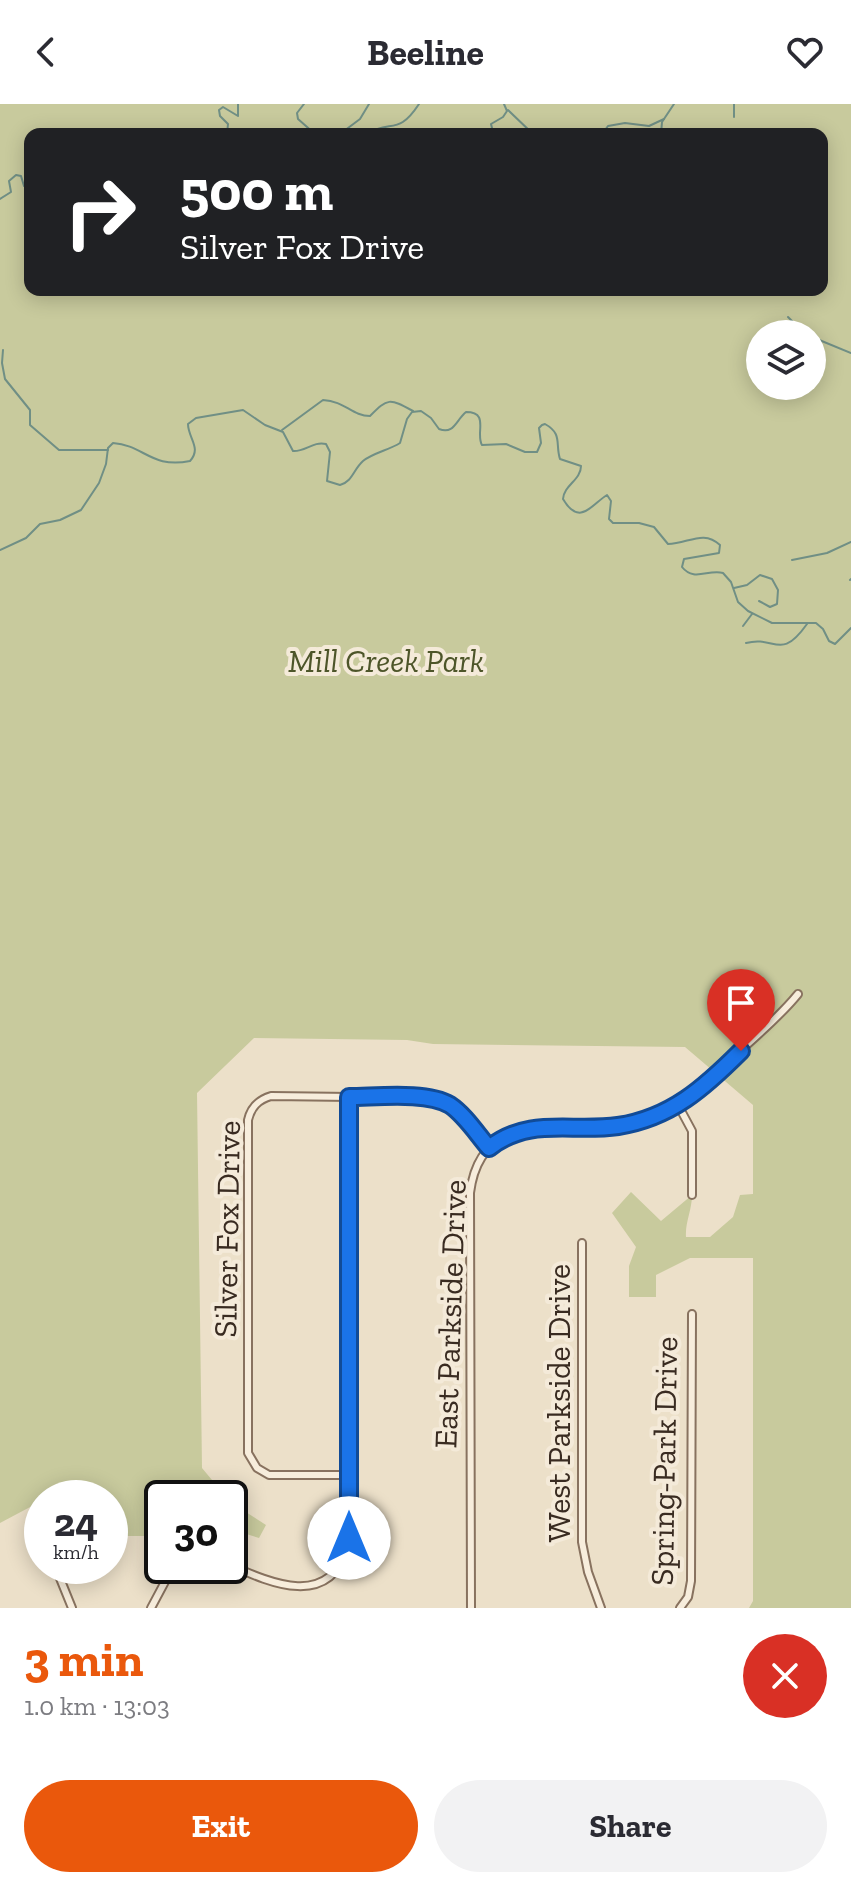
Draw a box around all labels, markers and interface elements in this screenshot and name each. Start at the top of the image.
icon: back [24,30,68,74]
icon: heart [783,30,827,74]
text: Beeline [367,31,484,74]
text: 500 m [180,157,333,224]
icon: right [48,160,152,264]
text: Silver Fox Drive [180,225,424,268]
map controls [746,320,826,400]
button: layers [746,320,826,400]
park label: Mill Creek Park [288,642,484,680]
pin [707,969,775,1051]
icon: arrive [719,981,763,1025]
street label: Silver Fox Drive [206,1120,248,1338]
street label: East Parkside Drive [426,1179,474,1449]
street label: West Parkside Drive [540,1264,578,1542]
street label: Spring-Park Drive [643,1336,685,1586]
speed limit sign: 30 [144,1480,248,1584]
position arrow [307,1496,391,1580]
text: 24 [54,1498,98,1546]
text: km/h [53,1540,99,1564]
text: 3 min [24,1631,143,1688]
button: close [743,1634,827,1718]
text: 1.0 km · 13:03 [24,1690,170,1722]
button: Exit [24,1780,418,1872]
button: Share [434,1780,827,1872]

